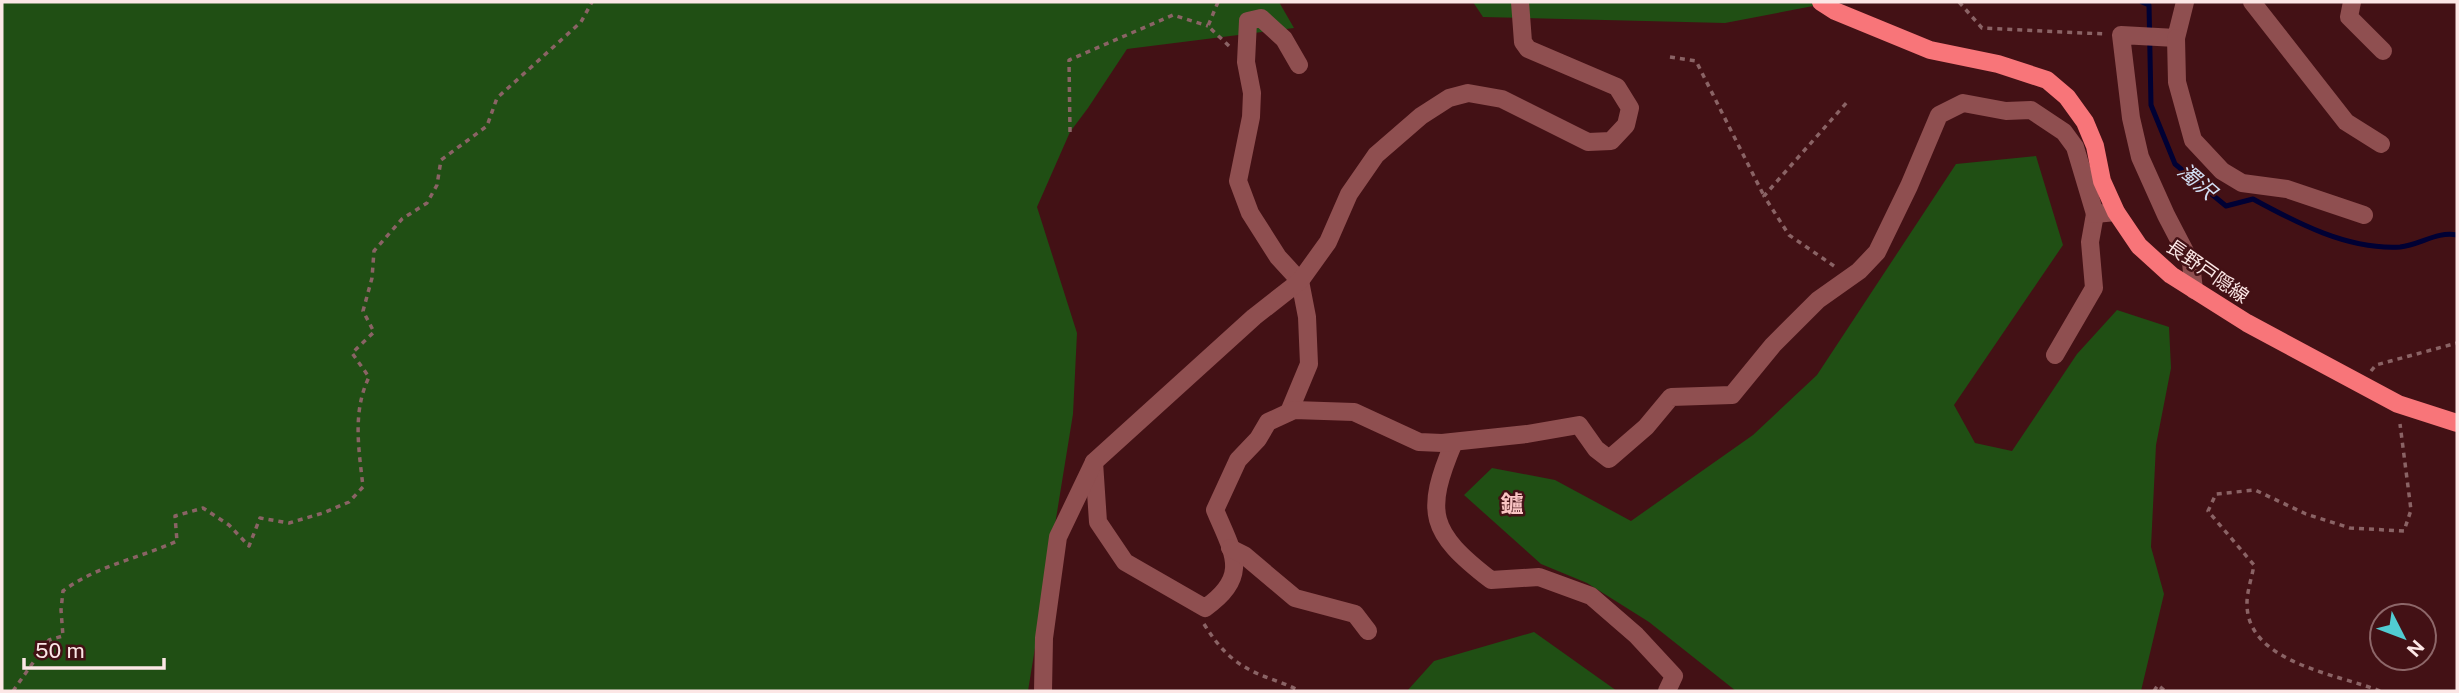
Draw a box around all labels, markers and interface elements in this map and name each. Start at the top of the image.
water label: 濁沢 [2173,158,2223,206]
street label: 長野戸隠線 [2163,235,2253,307]
district label: 鑪 [1501,490,1524,517]
north arrow [2368,602,2438,672]
scale bar [24,626,164,670]
text: N [2402,635,2429,661]
text: 50 m [35,638,85,663]

